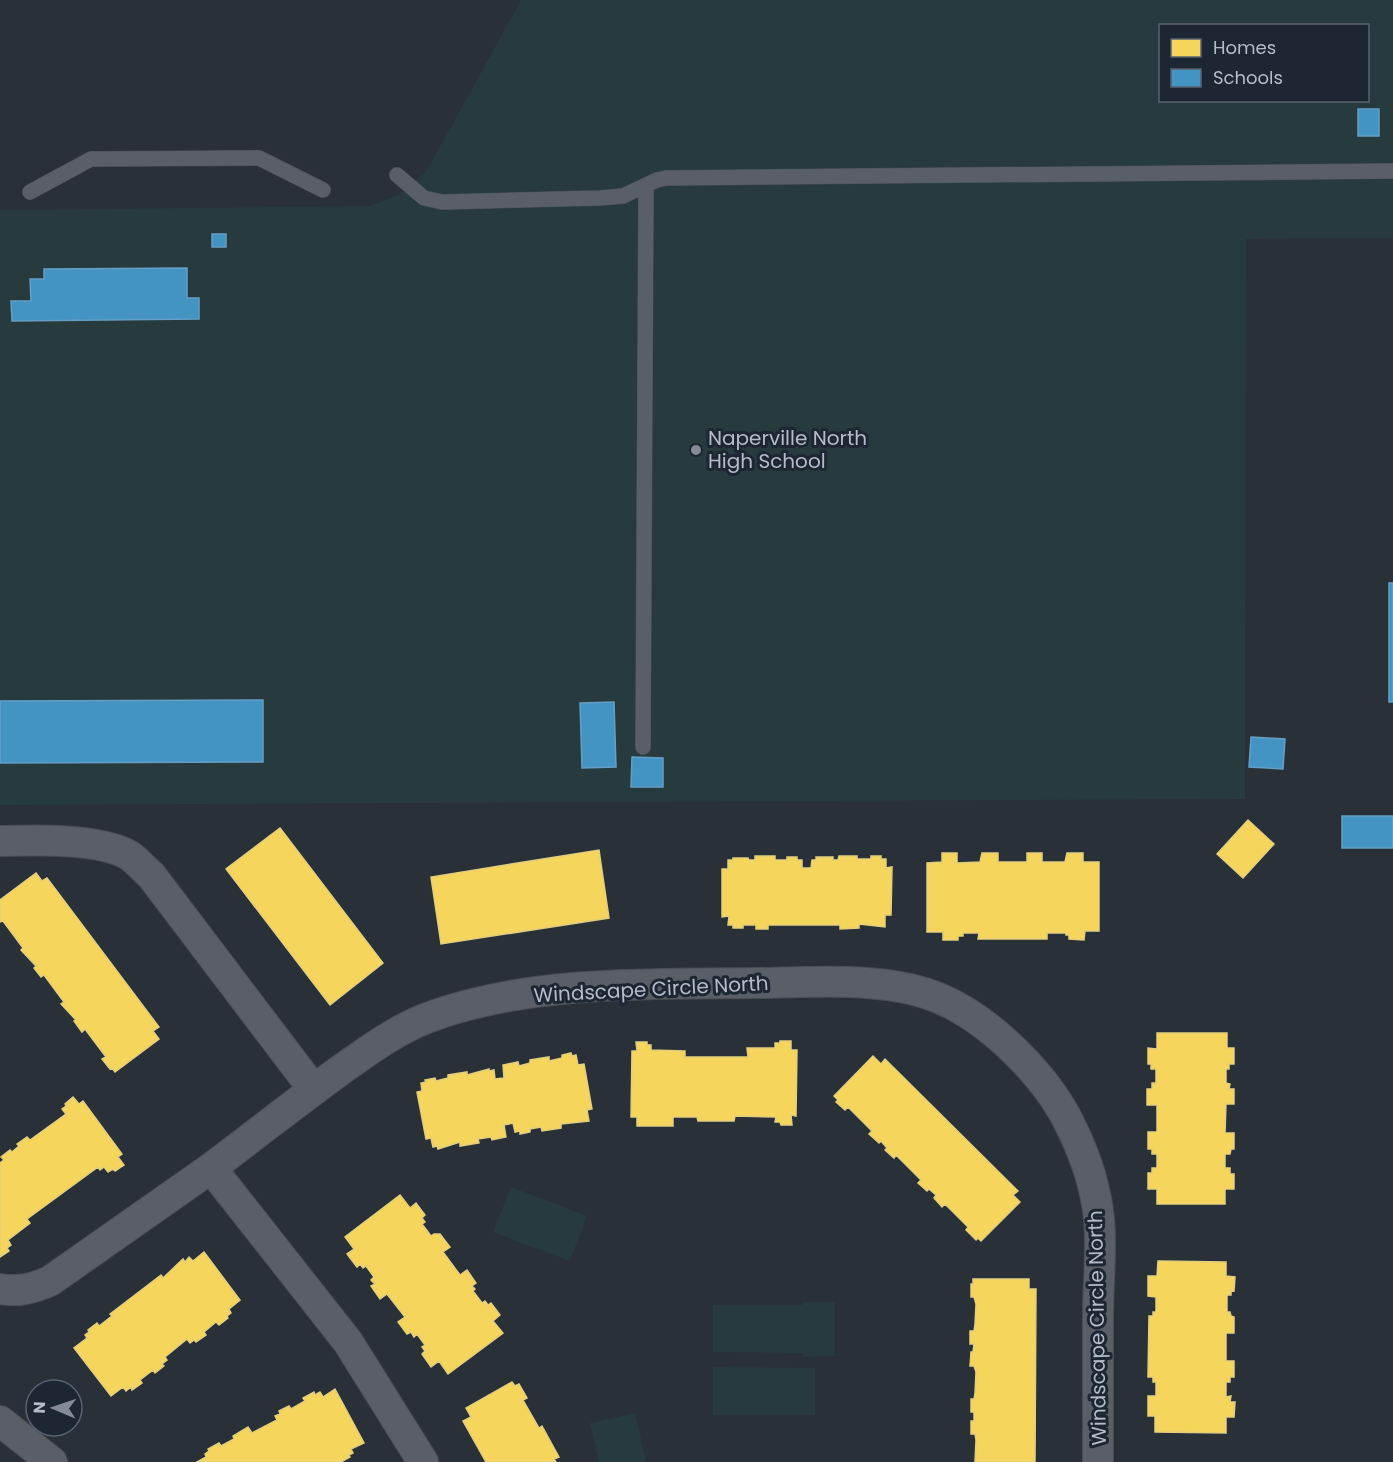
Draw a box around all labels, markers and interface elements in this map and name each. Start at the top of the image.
legend [1159,24,1369,102]
text: Homes [1213,35,1276,60]
text: Schools [1213,65,1283,90]
place label: Naperville North High School [708,424,867,475]
marker: Naperville North High School [689,443,703,457]
street label: Windscape Circle North [533,969,769,1009]
street label: Windscape Circle North [1081,1210,1113,1446]
north arrow [24,1378,84,1438]
text: N [28,1401,51,1414]

